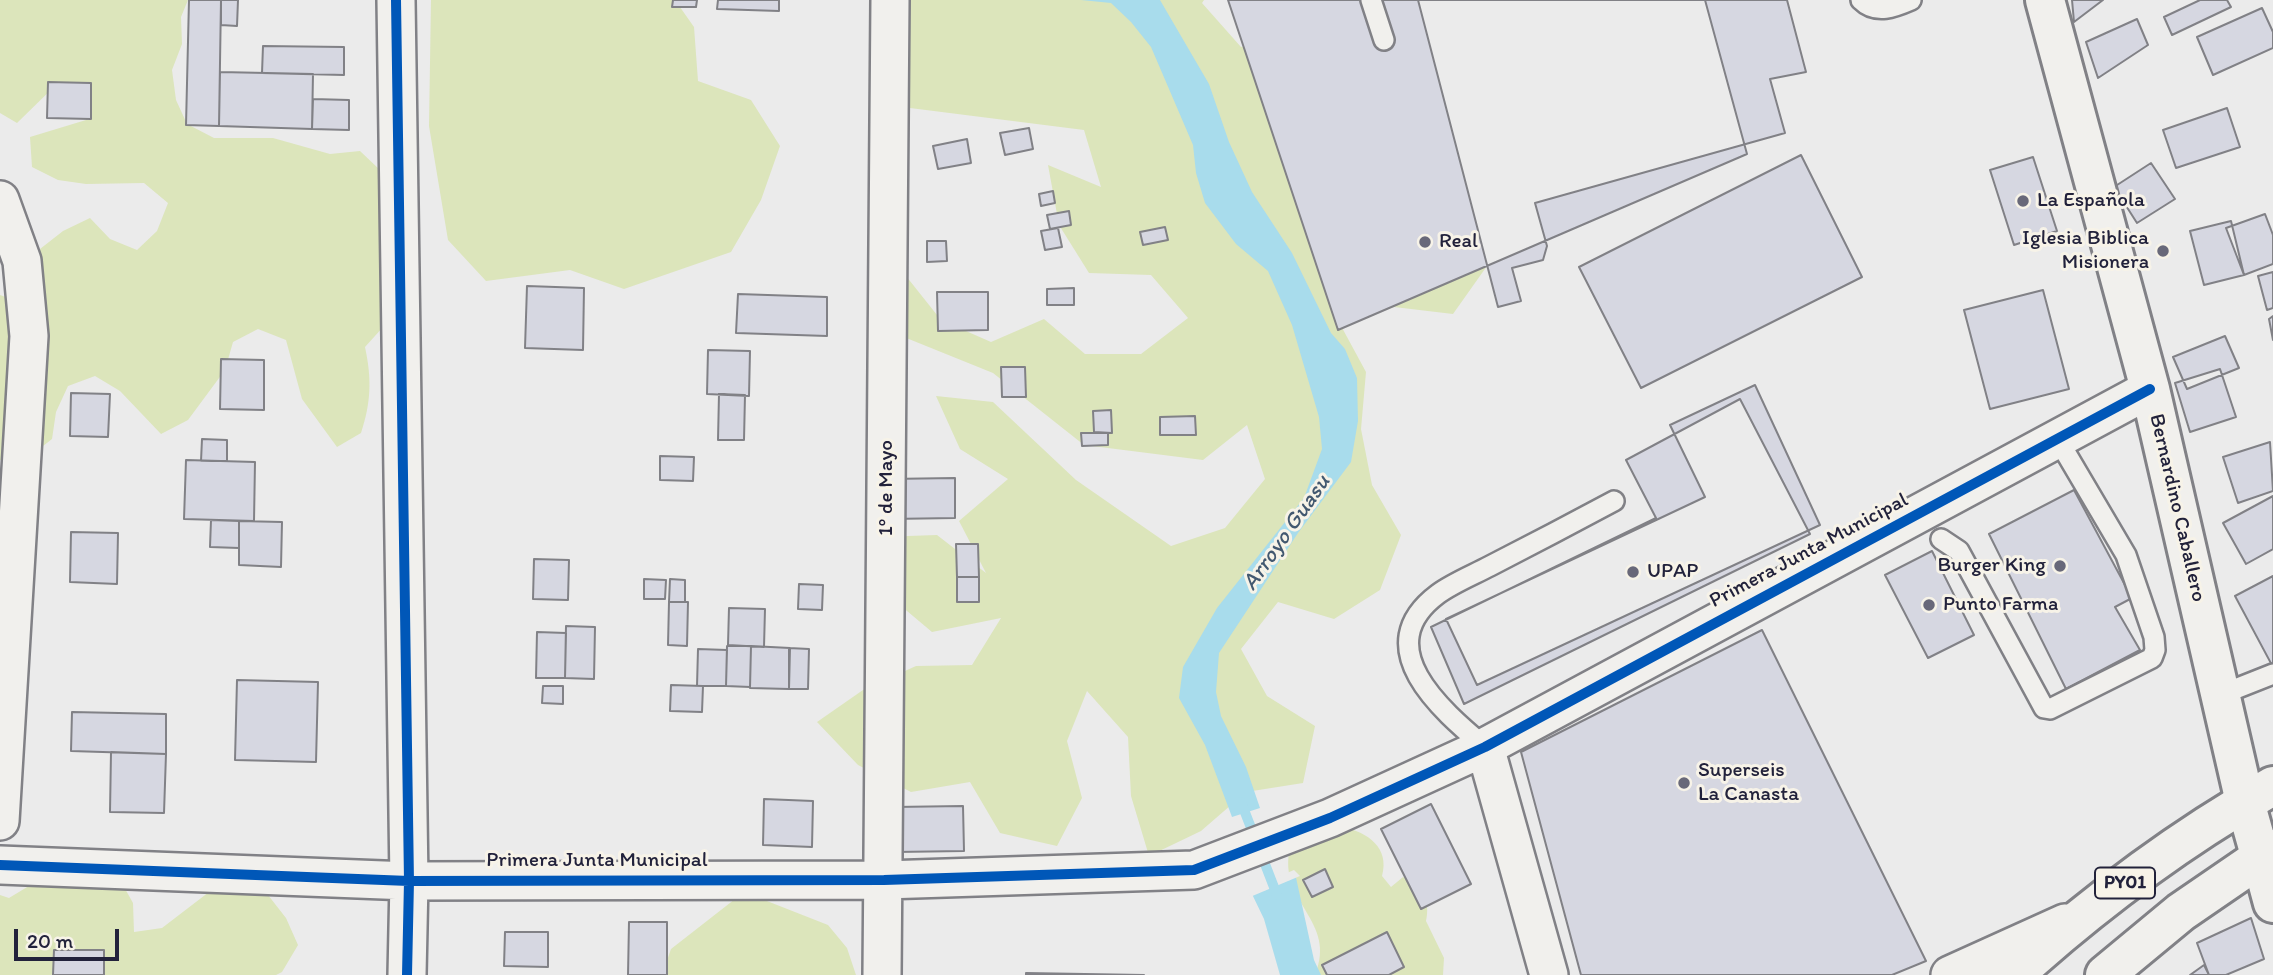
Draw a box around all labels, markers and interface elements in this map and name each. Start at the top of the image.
place label: La Española [2037,188,2145,214]
marker: La Española [2015,193,2031,209]
place label: Iglesia Biblica Misionera [2022,226,2149,276]
place label: Real [1439,229,1478,255]
marker: Real [1417,234,1433,250]
marker: Iglesia Biblica Misionera [2155,243,2171,259]
street label: Bernardino Caballero [2143,412,2211,604]
street label: 1º de Mayo [874,440,900,536]
water label: Arroyo Guasu [1237,470,1337,596]
street label: Primera Junta Municipal [1705,488,1913,614]
place label: Burger King [1937,553,2046,579]
marker: Burger King [2052,558,2068,574]
place label: UPAP [1647,559,1698,585]
marker: UPAP [1625,564,1641,580]
place label: Punto Farma [1943,592,2058,618]
marker: Punto Farma [1921,597,1937,613]
place label: Superseis La Canasta [1698,758,1799,808]
marker: Superseis La Canasta [1676,775,1692,791]
street label: Primera Junta Municipal [486,848,708,874]
road number: PY01 [2095,868,2155,898]
scale bar [18,916,122,960]
text: 20 m [27,928,73,953]

